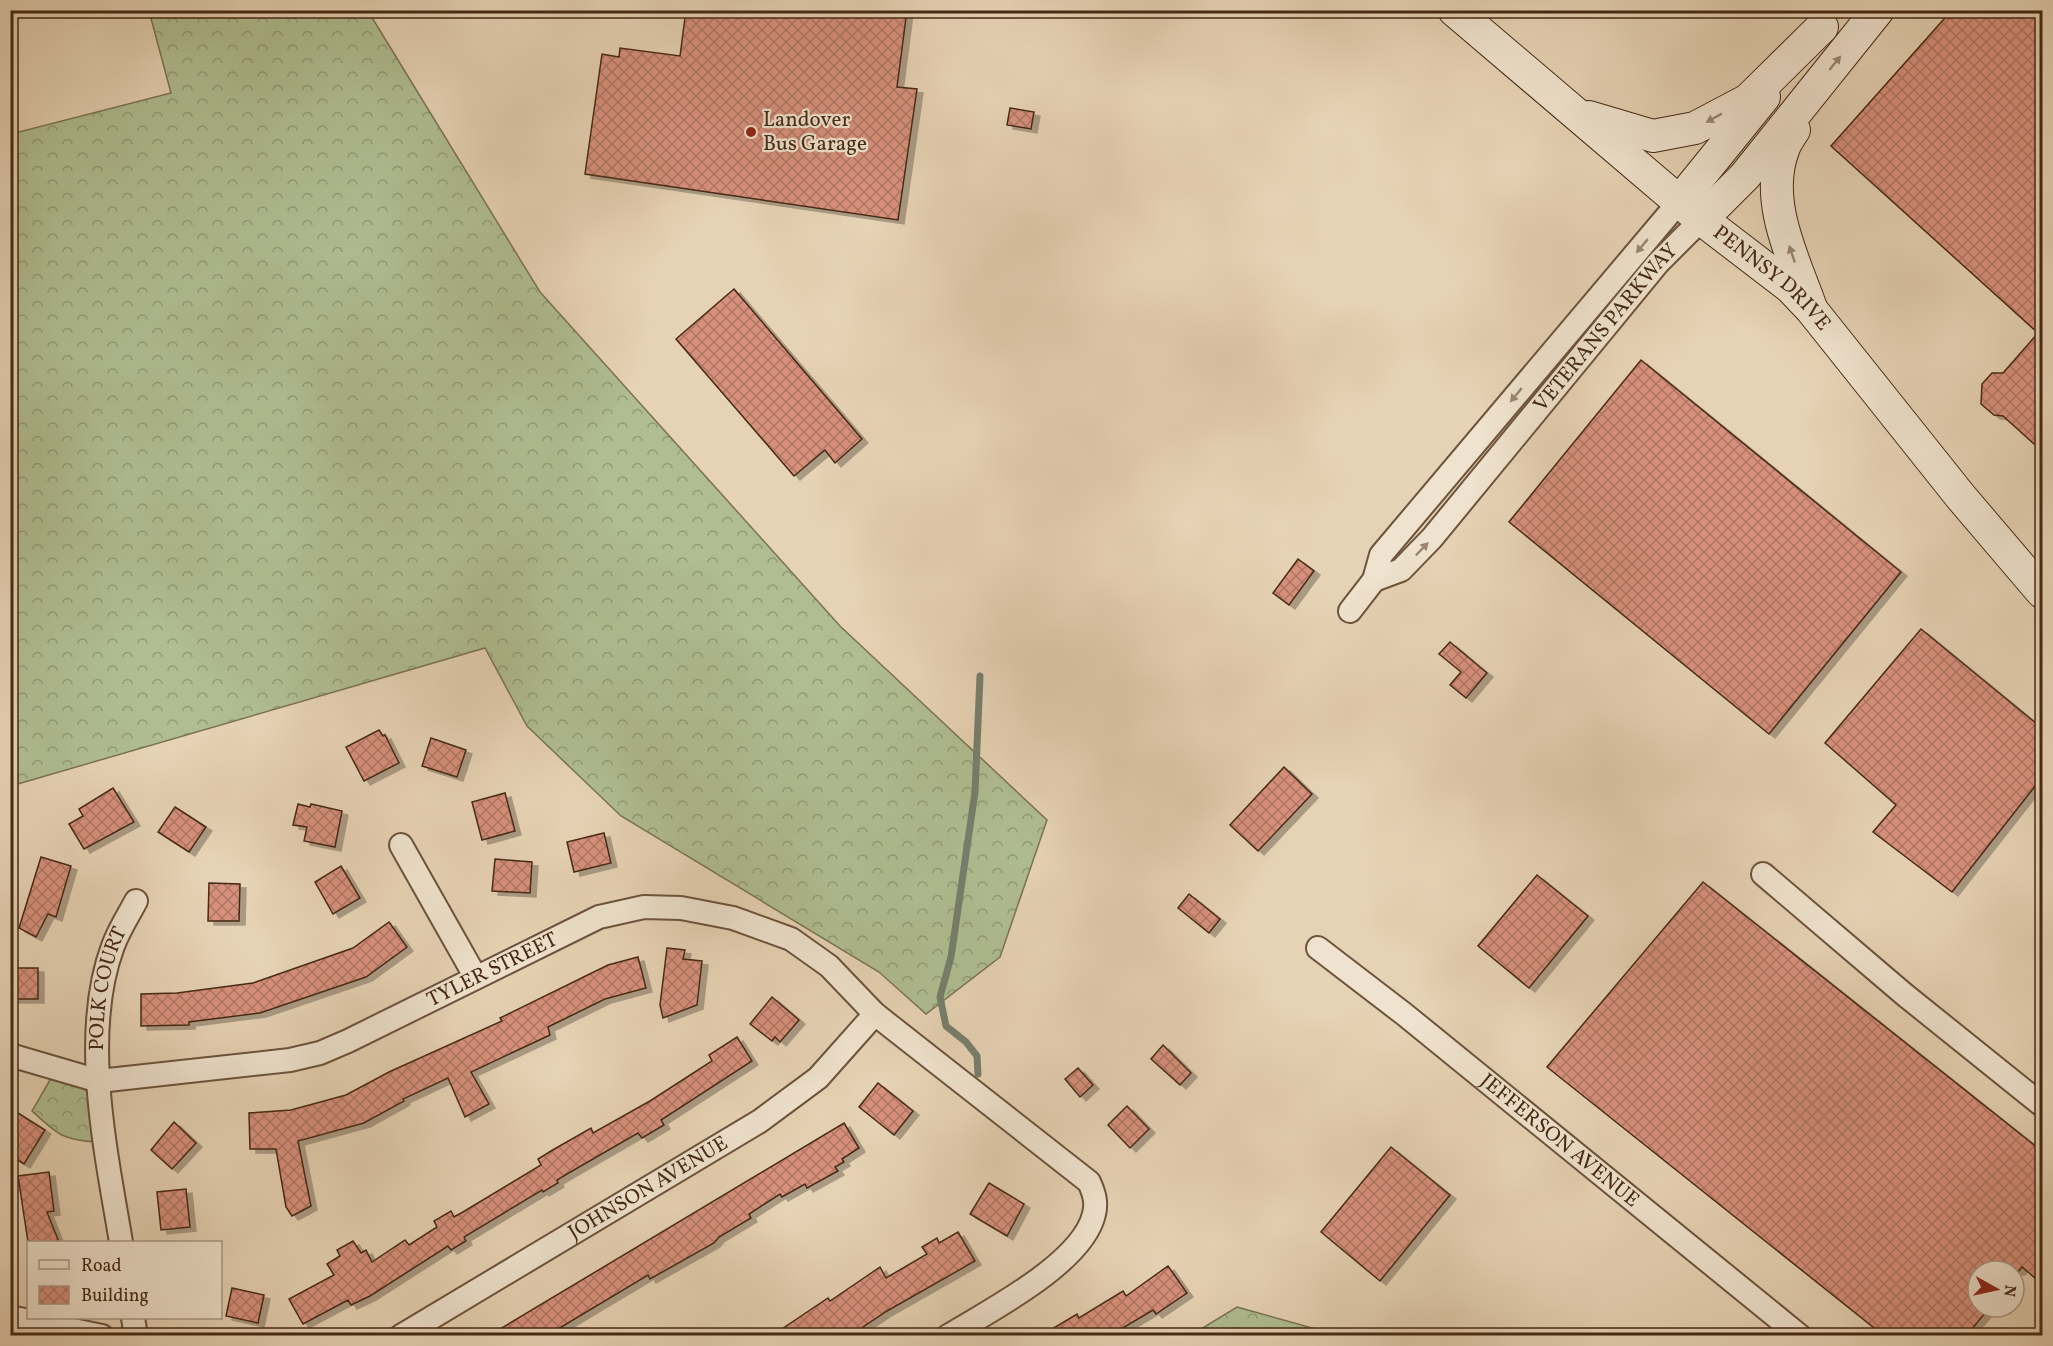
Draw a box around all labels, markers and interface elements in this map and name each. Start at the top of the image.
one-way arrow [1829,55,1842,71]
place label: Landover Bus Garage [763,106,867,159]
one-way arrow [1705,113,1722,123]
marker: Landover Bus Garage [744,125,758,139]
street label: PENNSY DRIVE [1707,219,1837,337]
street label: VETERANS PARKWAY [1527,237,1684,418]
one-way arrow [1635,238,1648,254]
one-way arrow [1787,245,1796,263]
one-way arrow [1509,387,1522,403]
one-way arrow [1414,542,1428,556]
street label: POLK COURT [82,922,134,1051]
street label: TYLER STREET [422,925,563,1014]
street label: JEFFERSON AVENUE [1474,1067,1646,1214]
street label: JOHNSON AVENUE [563,1129,733,1247]
legend [27,1241,222,1319]
text: Road [81,1254,122,1279]
north arrow [1966,1259,2026,1319]
text: Building [81,1284,149,1309]
text: N [1997,1284,2021,1298]

